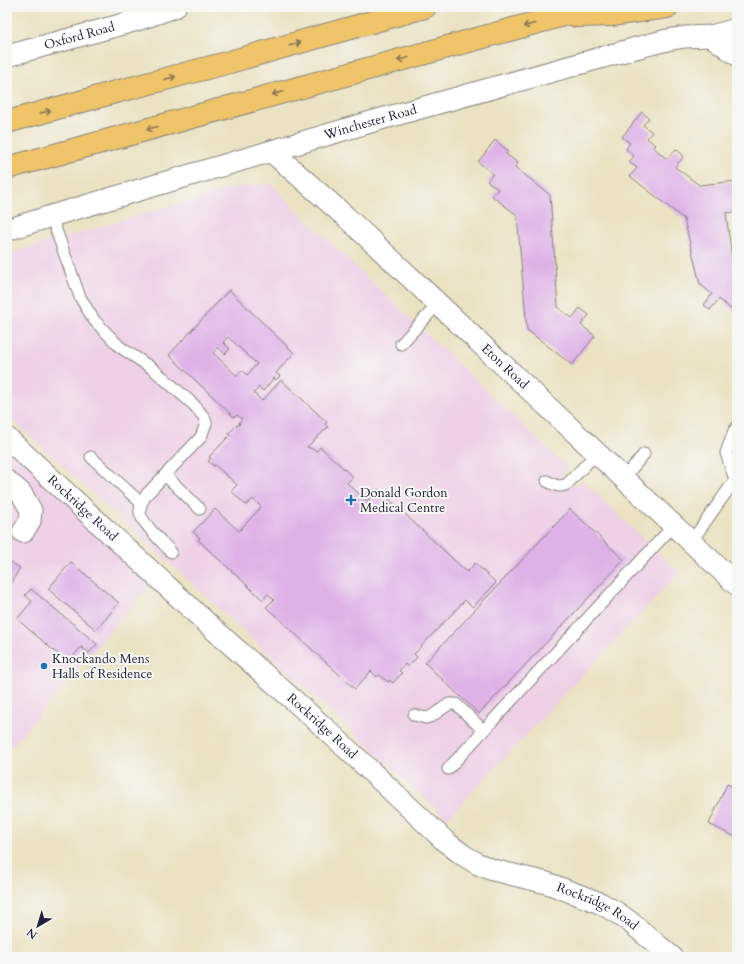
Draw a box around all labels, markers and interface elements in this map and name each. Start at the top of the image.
street label: Oxford Road [42,18,117,54]
one-way arrow [522,22,535,29]
one-way arrow [289,39,302,47]
one-way arrow [397,56,410,63]
one-way arrow [163,74,176,81]
one-way arrow [272,90,285,98]
street label: Winchester Road [321,101,419,144]
one-way arrow [38,108,51,115]
one-way arrow [146,124,159,132]
street label: Eton Road [477,340,532,393]
street label: Rockridge Road [44,471,122,545]
place label: Donald Gordon Medical Centre [360,484,448,517]
marker: Donald Gordon Medical Centre [345,494,357,506]
place label: Knockando Mens Halls of Residence [52,650,152,683]
marker: Knockando Mens Halls of Residence [39,661,49,671]
street label: Rockridge Road [283,689,361,763]
street label: Rockridge Road [554,878,642,934]
north arrow [18,906,58,946]
text: N [23,924,41,942]

